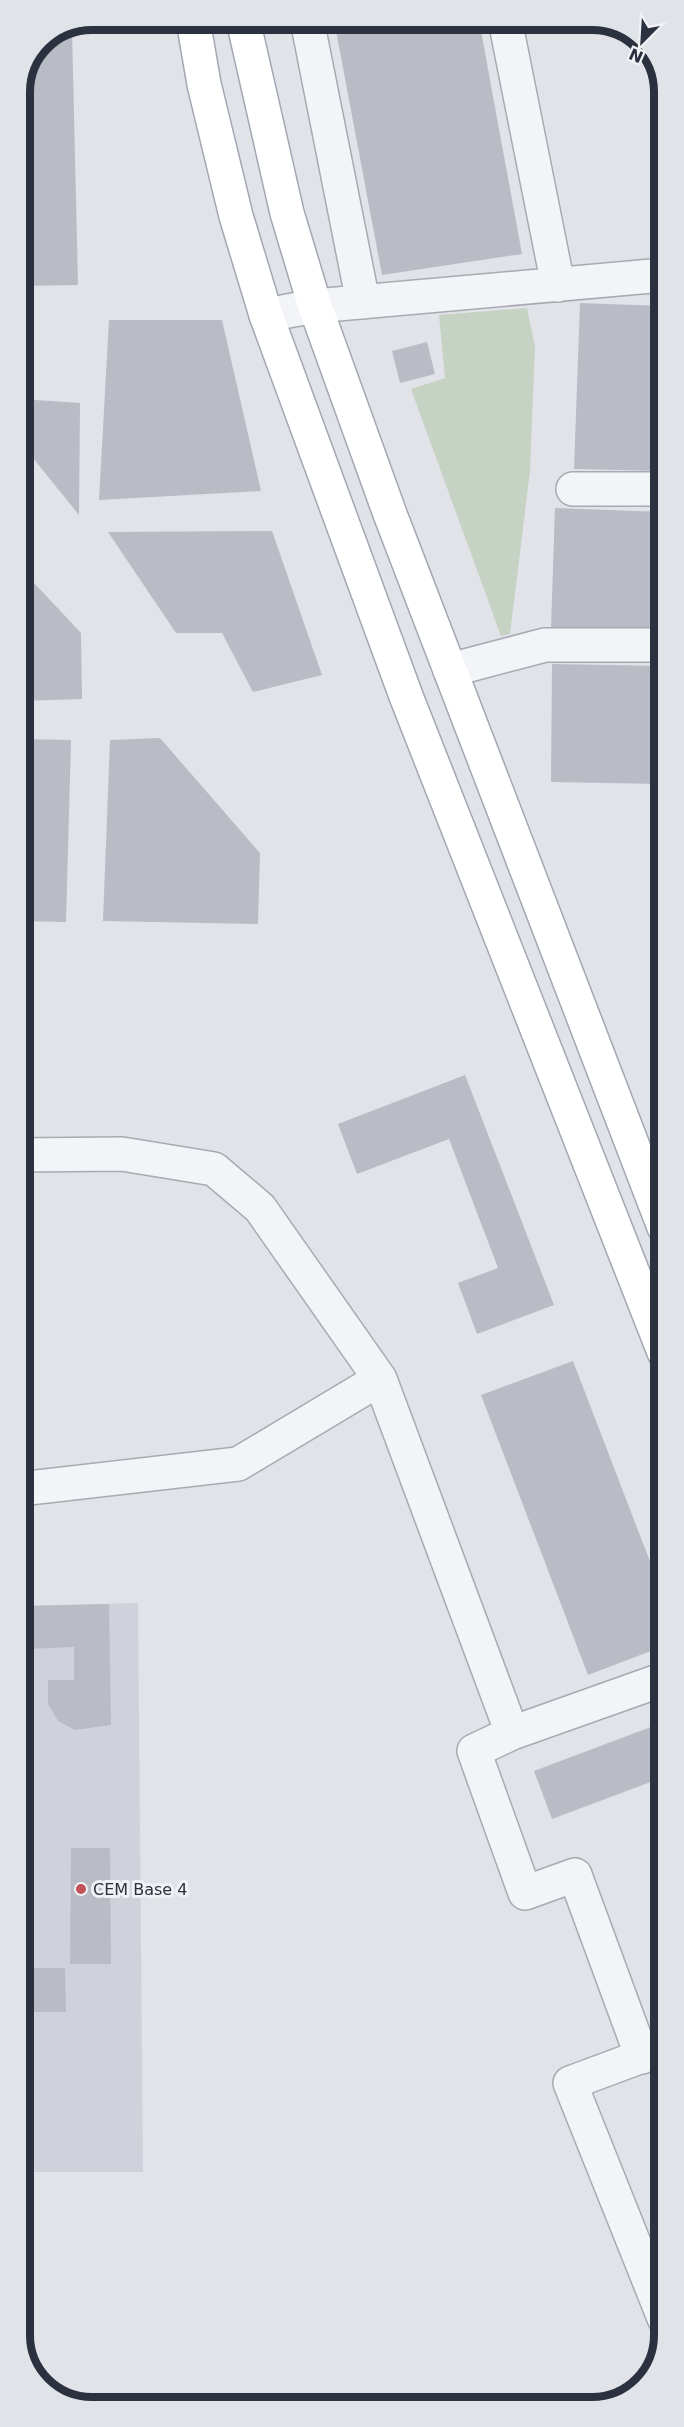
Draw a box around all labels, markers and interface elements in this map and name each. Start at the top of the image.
north arrow [612,12,672,72]
text: N [626,44,646,67]
place label: CEM Base 4 [93,1880,187,1899]
marker: CEM Base 4 [74,1882,88,1896]

